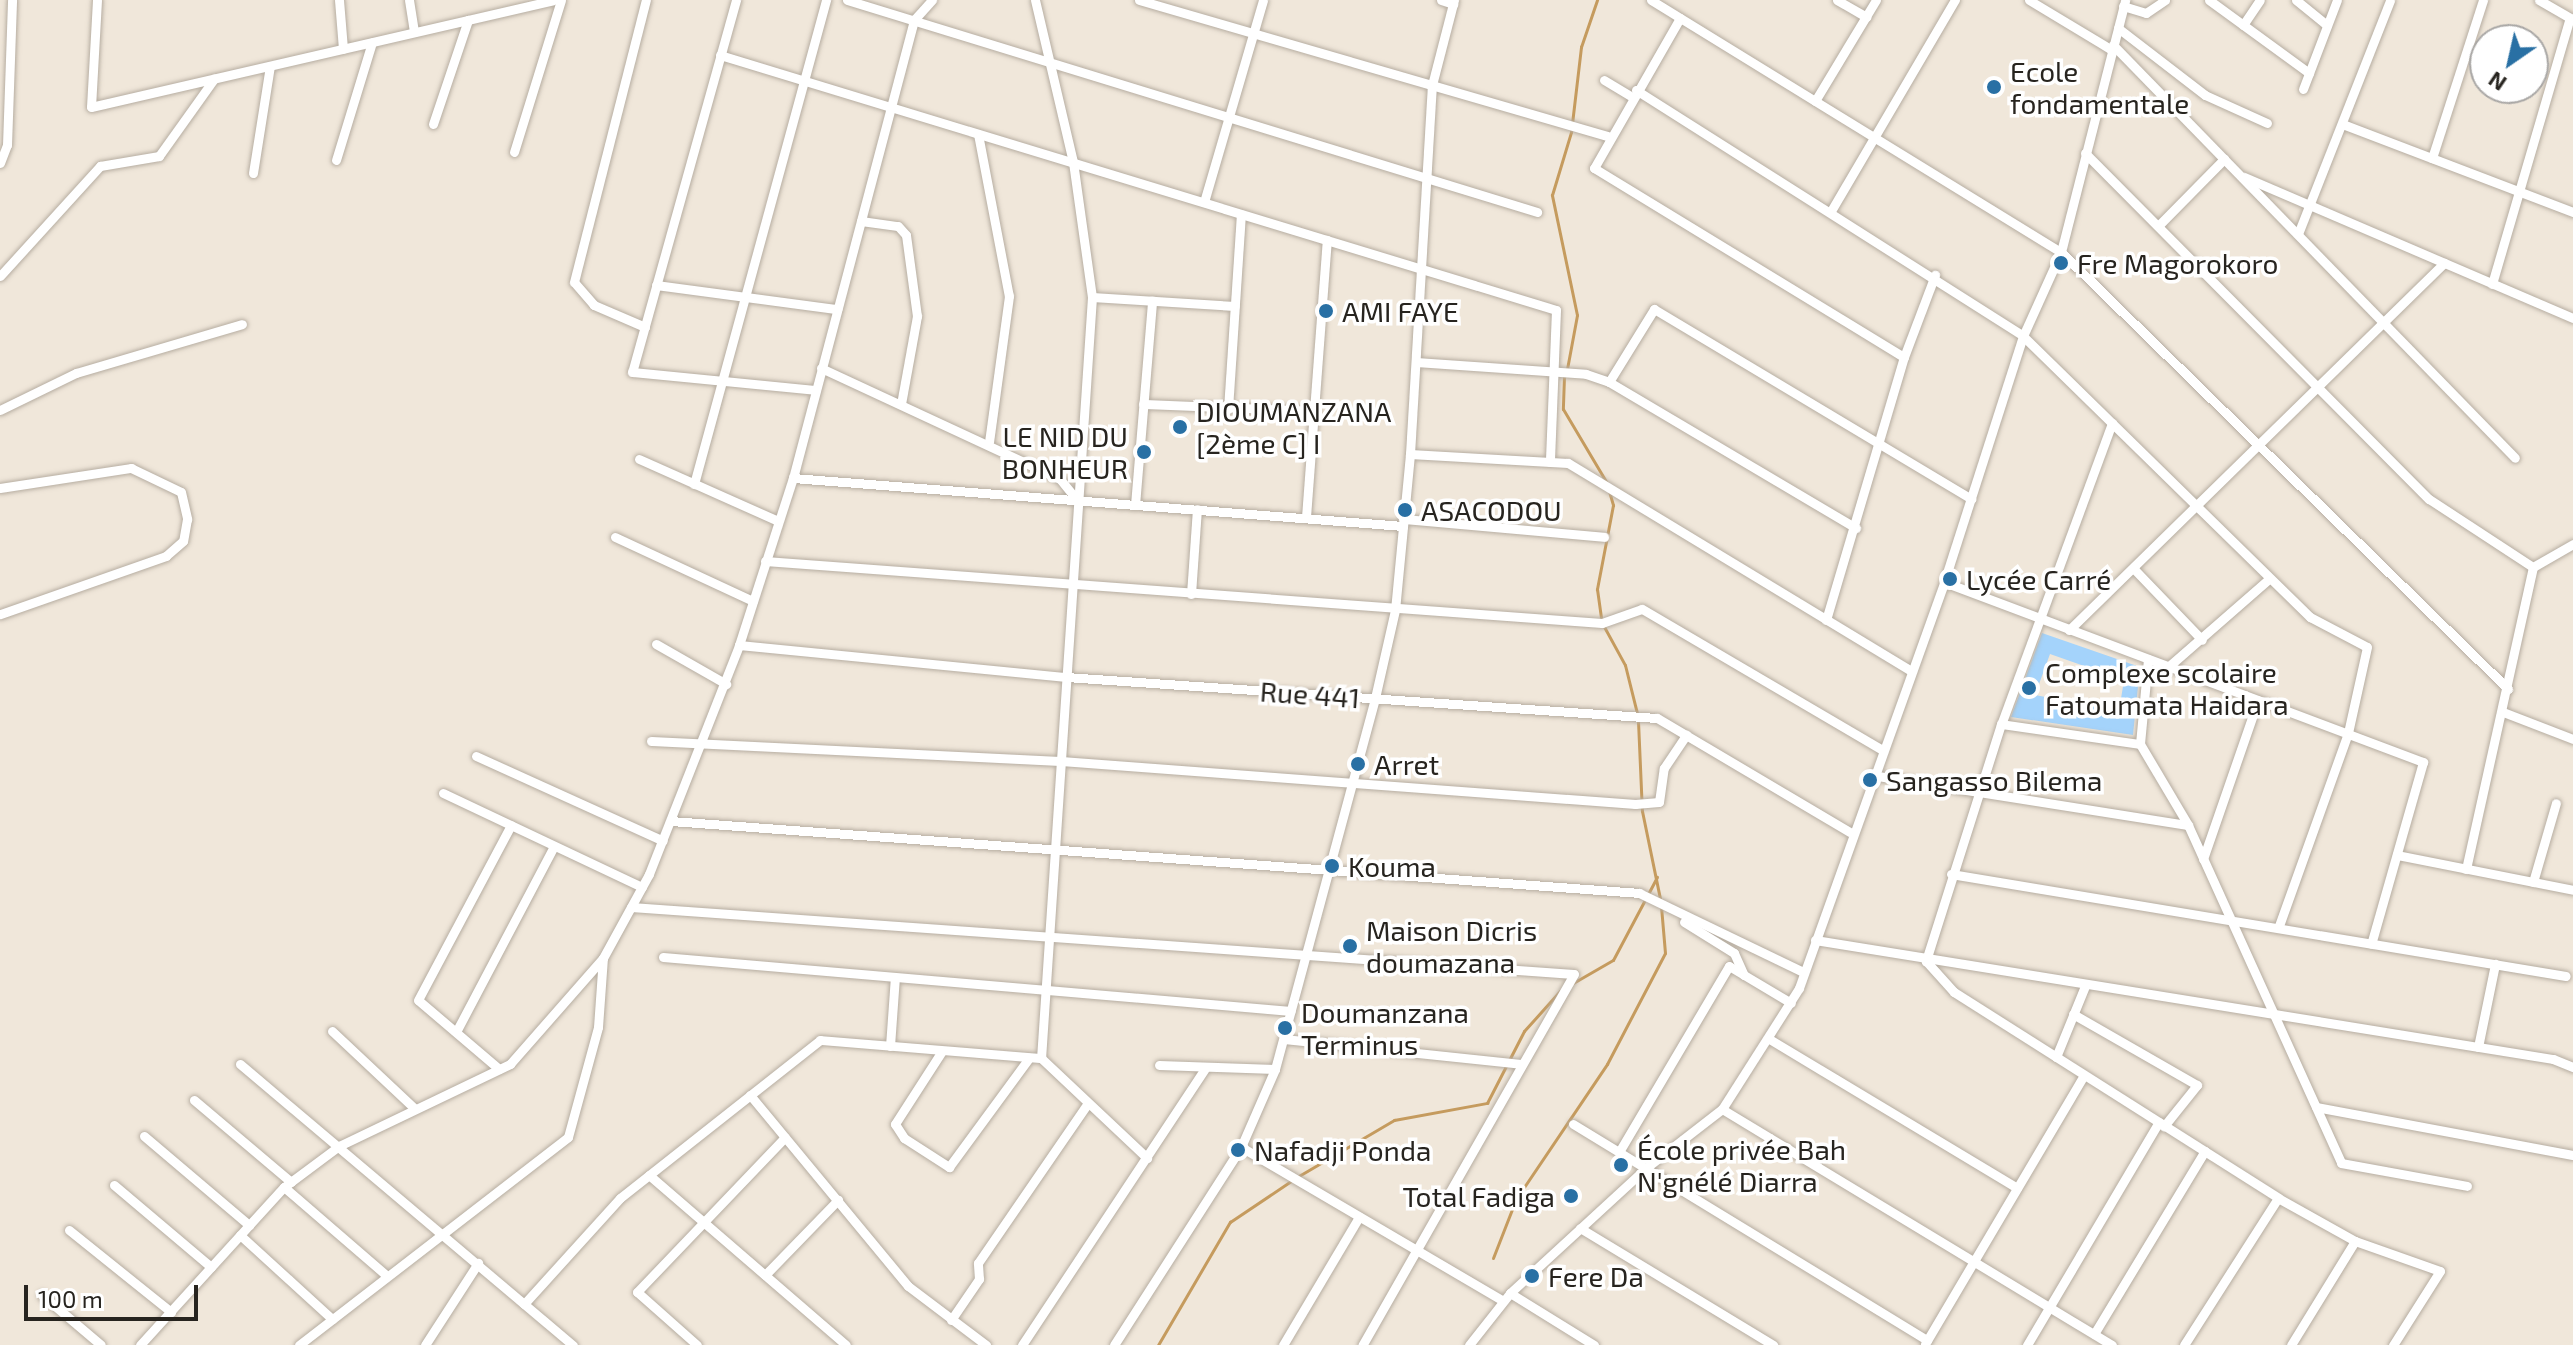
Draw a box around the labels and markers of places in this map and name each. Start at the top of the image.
place label: Ecole fondamentale [2010,54,2189,120]
marker: Ecole fondamentale [1985,78,2003,96]
place label: Fre Magorokoro [2077,246,2278,280]
marker: Fre Magorokoro [2052,254,2070,272]
place label: AMI FAYE [1342,294,1459,328]
marker: AMI FAYE [1317,302,1335,320]
place label: DIOUMANZANA [2ème C] I [1196,394,1391,460]
marker: DIOUMANZANA [2ème C] I [1171,418,1189,436]
place label: LE NID DU BONHEUR [1002,419,1128,485]
marker: LE NID DU BONHEUR [1135,443,1153,461]
place label: ASACODOU [1421,493,1562,527]
marker: ASACODOU [1396,501,1414,519]
place label: Lycée Carré [1966,562,2111,596]
marker: Lycée Carré [1941,570,1959,588]
place label: Complexe scolaire Fatoumata Haidara [2045,655,2289,721]
marker: Complexe scolaire Fatoumata Haidara [2020,679,2038,697]
place label: Arret [1374,747,1439,781]
marker: Arret [1349,755,1367,773]
place label: Sangasso Bilema [1886,763,2102,797]
marker: Sangasso Bilema [1861,771,1879,789]
place label: Kouma [1348,849,1436,883]
marker: Kouma [1323,857,1341,875]
place label: Maison Dicris doumazana [1366,913,1537,979]
marker: Maison Dicris doumazana [1341,937,1359,955]
place label: Doumanzana Terminus [1301,995,1469,1061]
marker: Doumanzana Terminus [1276,1019,1294,1037]
place label: École privée Bah N'gnélé Diarra [1637,1132,1846,1198]
place label: Nafadji Ponda [1254,1133,1431,1167]
marker: Nafadji Ponda [1229,1141,1247,1159]
marker: École privée Bah N'gnélé Diarra [1612,1156,1630,1174]
place label: Total Fadiga [1402,1179,1555,1213]
marker: Total Fadiga [1562,1187,1580,1205]
place label: Fere Da [1548,1259,1644,1293]
marker: Fere Da [1523,1267,1541,1285]

